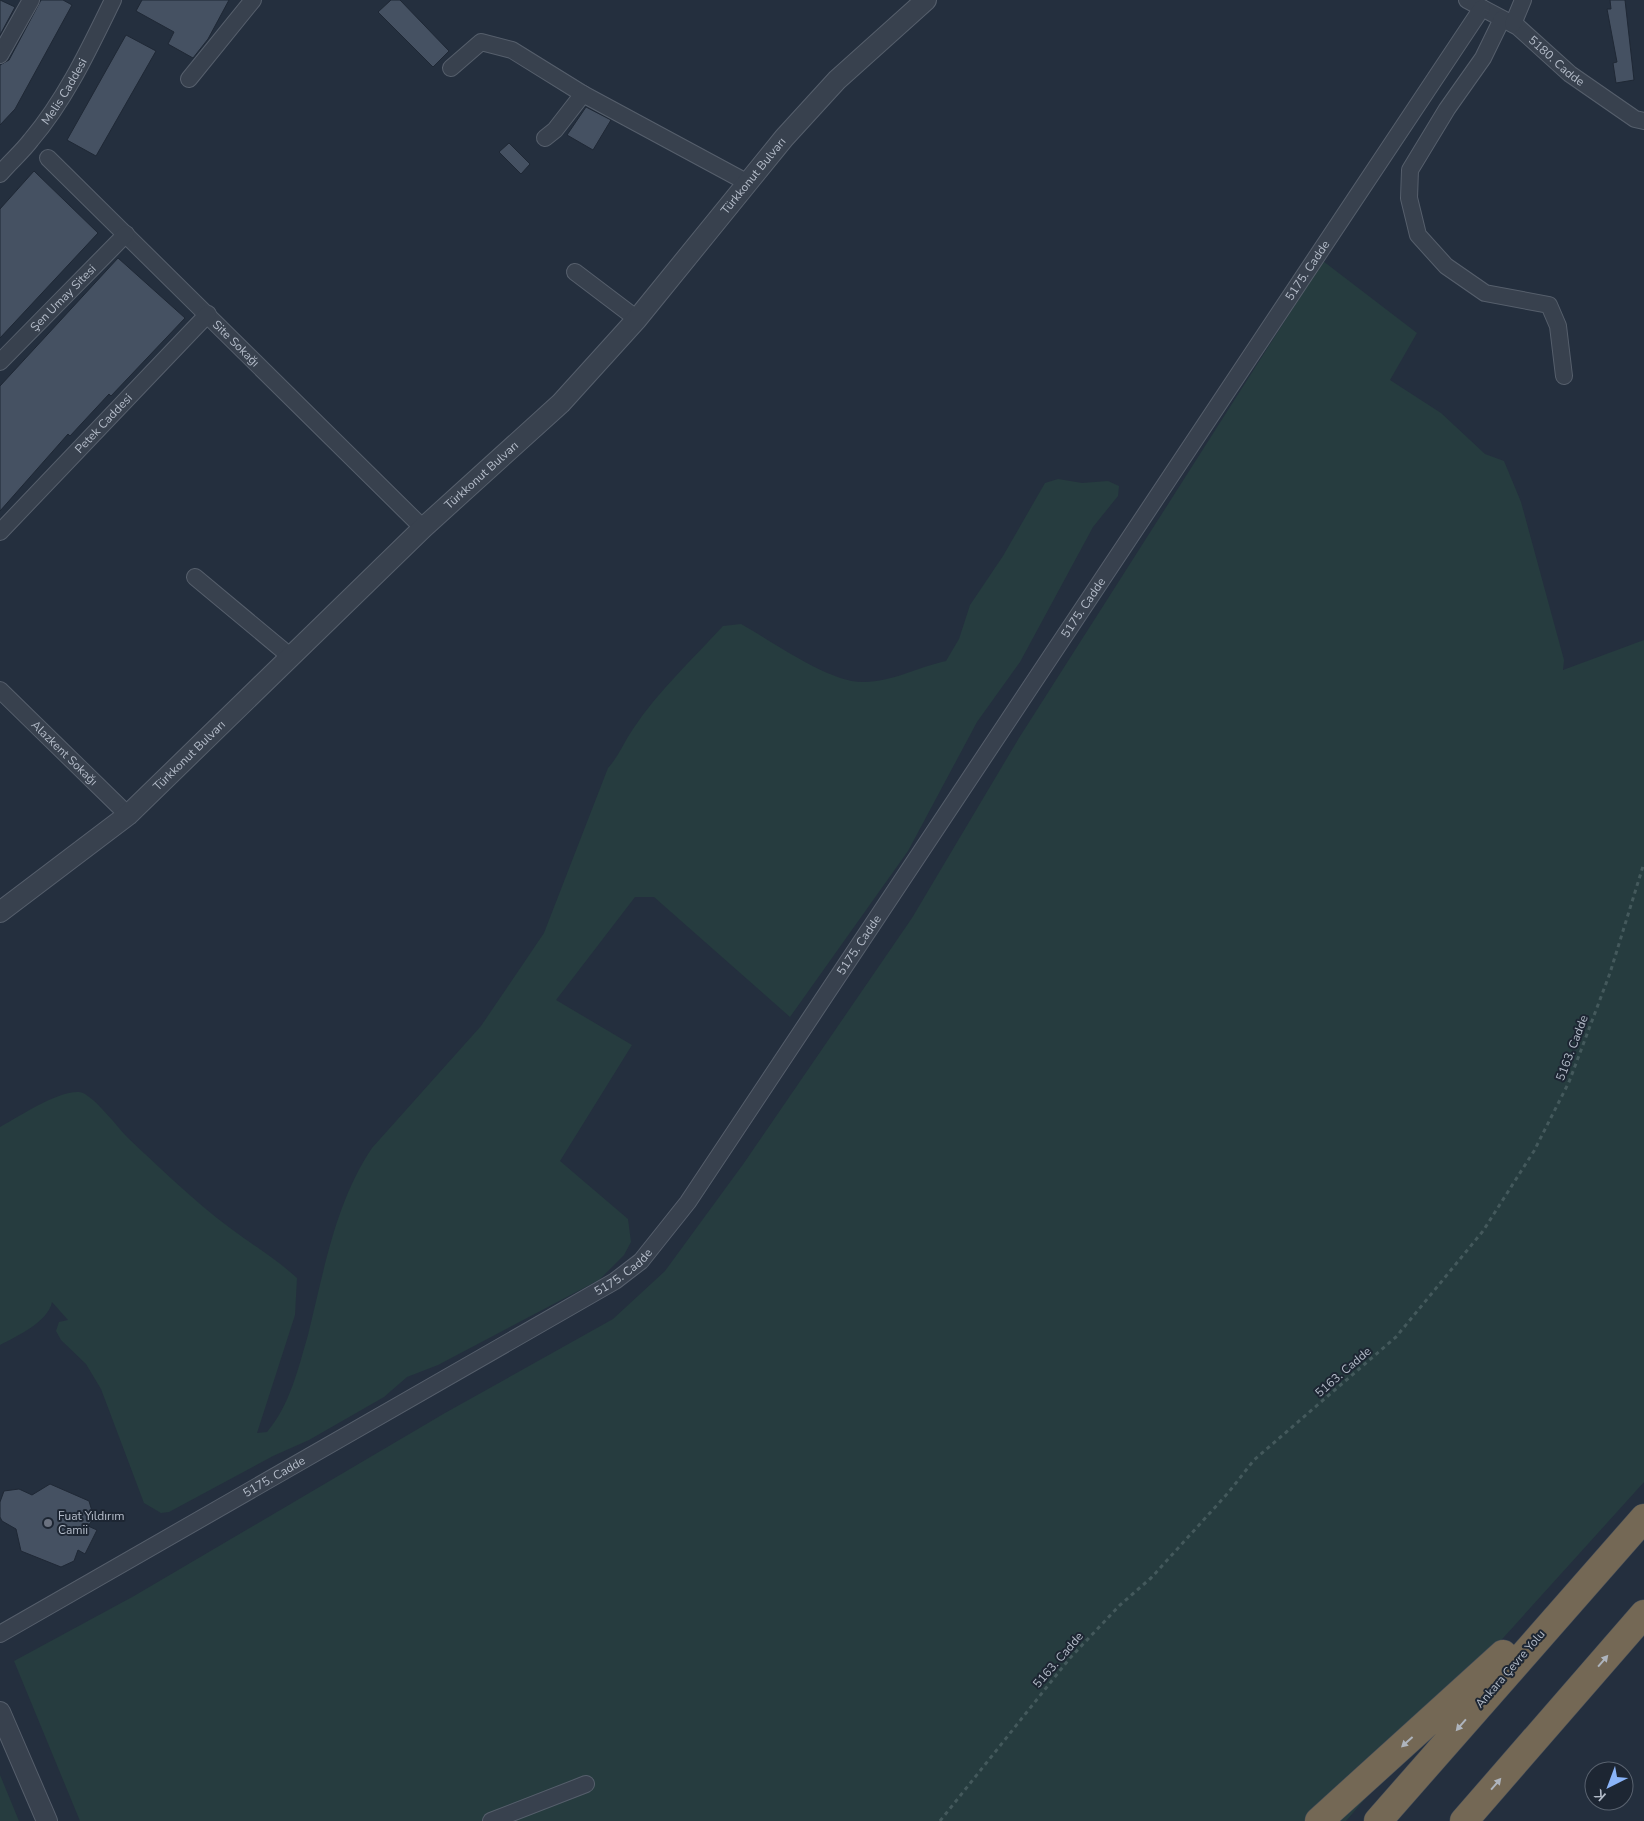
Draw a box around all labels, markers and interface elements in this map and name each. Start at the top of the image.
street label: 5180. Cadde [1525,32,1588,90]
street label: Melis Caddesi [38,55,91,128]
street label: Türkkonut Bulvarı [717,134,789,218]
street label: 5175. Cadde [1282,237,1333,304]
street label: Şen Umay Sitesi [27,261,100,335]
street label: Site Sokağı [209,317,263,370]
street label: Petek Caddesi [71,390,136,457]
street label: Türkkonut Bulvarı [441,437,522,513]
street label: 5175. Cadde [1057,574,1109,641]
street label: Alazkent Sokağı [28,717,101,789]
street label: Türkkonut Bulvarı [150,717,229,794]
street label: 5175. Cadde [833,912,885,978]
street label: 5163. Cadde [1552,1013,1592,1083]
street label: 5175. Cadde [591,1245,656,1299]
street label: 5163. Cadde [1312,1343,1374,1401]
street label: 5175. Cadde [240,1453,308,1501]
place label: Fuat Yıldırım Camii [58,1508,124,1538]
marker: Fuat Yıldırım Camii [42,1517,54,1529]
street label: Ankara Çevre Yolu [1472,1627,1548,1711]
street label: 5163. Cadde [1029,1629,1087,1691]
one-way arrow [1597,1655,1608,1668]
one-way arrow [1455,1719,1467,1731]
one-way arrow [1402,1736,1414,1748]
north arrow [1584,1761,1634,1811]
one-way arrow [1491,1778,1502,1791]
text: K [1590,1785,1610,1805]

